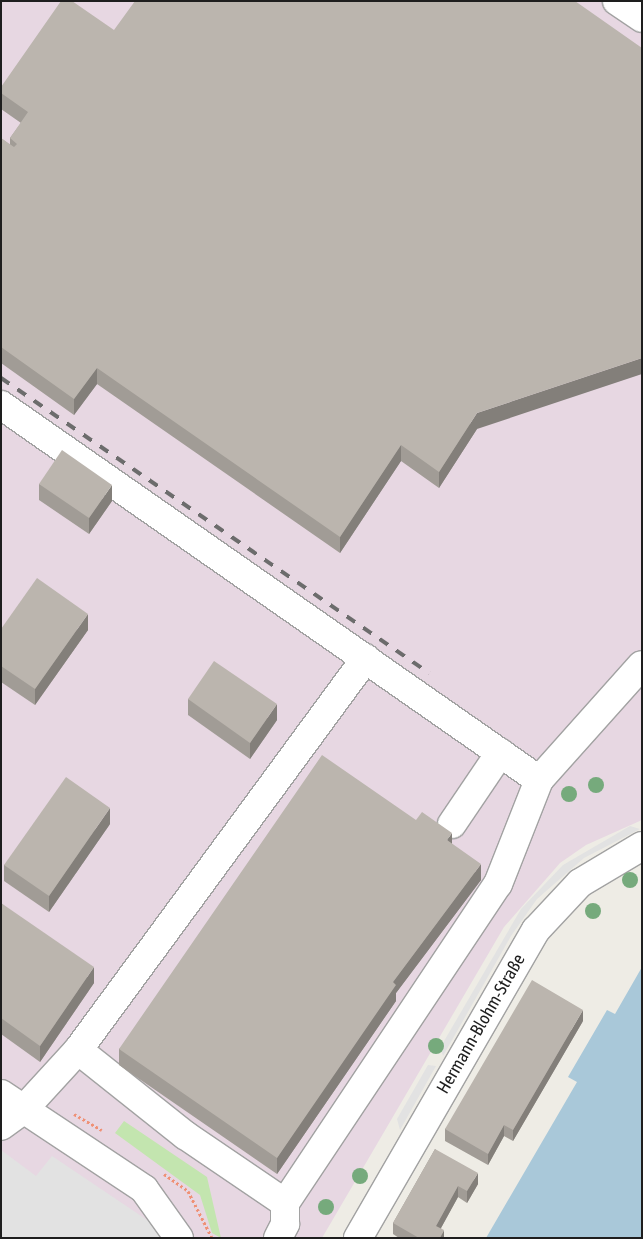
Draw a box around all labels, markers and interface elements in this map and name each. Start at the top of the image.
street label: Hermann-Blohm-Straße [432,950,530,1098]

